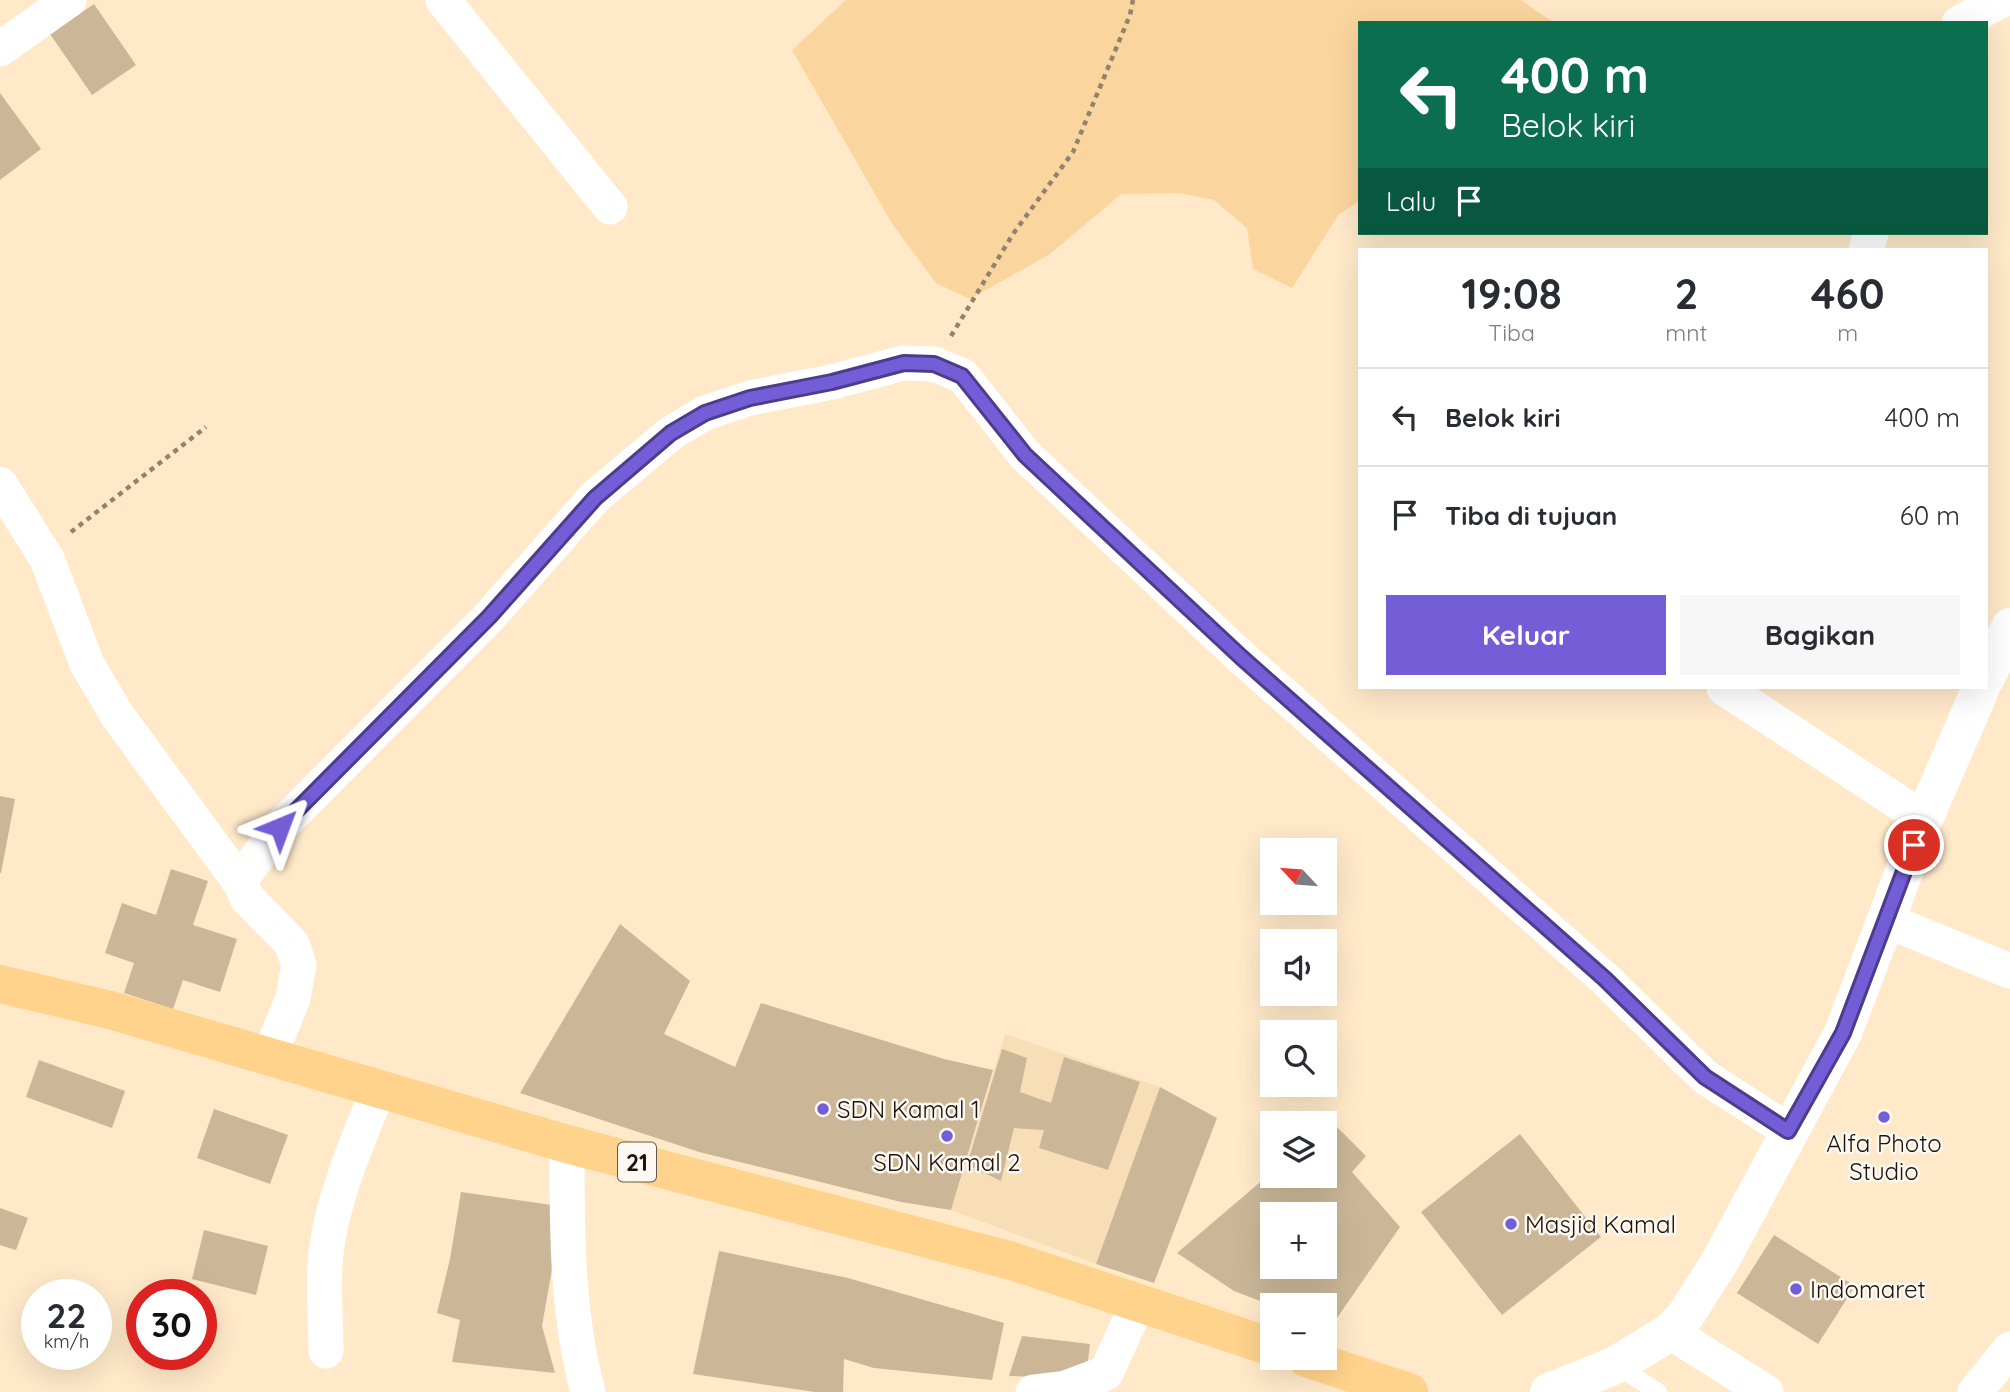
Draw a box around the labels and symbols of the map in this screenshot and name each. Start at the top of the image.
position arrow [243,790,317,864]
pin [1884,815,1944,875]
north arrow [1260,838,1337,915]
place label: SDN Kamal 1 [837,1094,980,1124]
marker: SDN Kamal 1 [815,1101,831,1117]
marker: Alfa Photo Studio [1876,1109,1892,1125]
marker: SDN Kamal 2 [939,1128,955,1144]
place label: Alfa Photo Studio [1826,1128,1942,1186]
road number: 21 [618,1142,656,1182]
place label: SDN Kamal 2 [873,1147,1021,1177]
place label: Masjid Kamal [1525,1209,1676,1239]
marker: Masjid Kamal [1503,1216,1519,1232]
place label: Indomaret [1810,1274,1926,1304]
speed limit sign: 30 [126,1279,217,1370]
marker: Indomaret [1788,1281,1804,1297]

